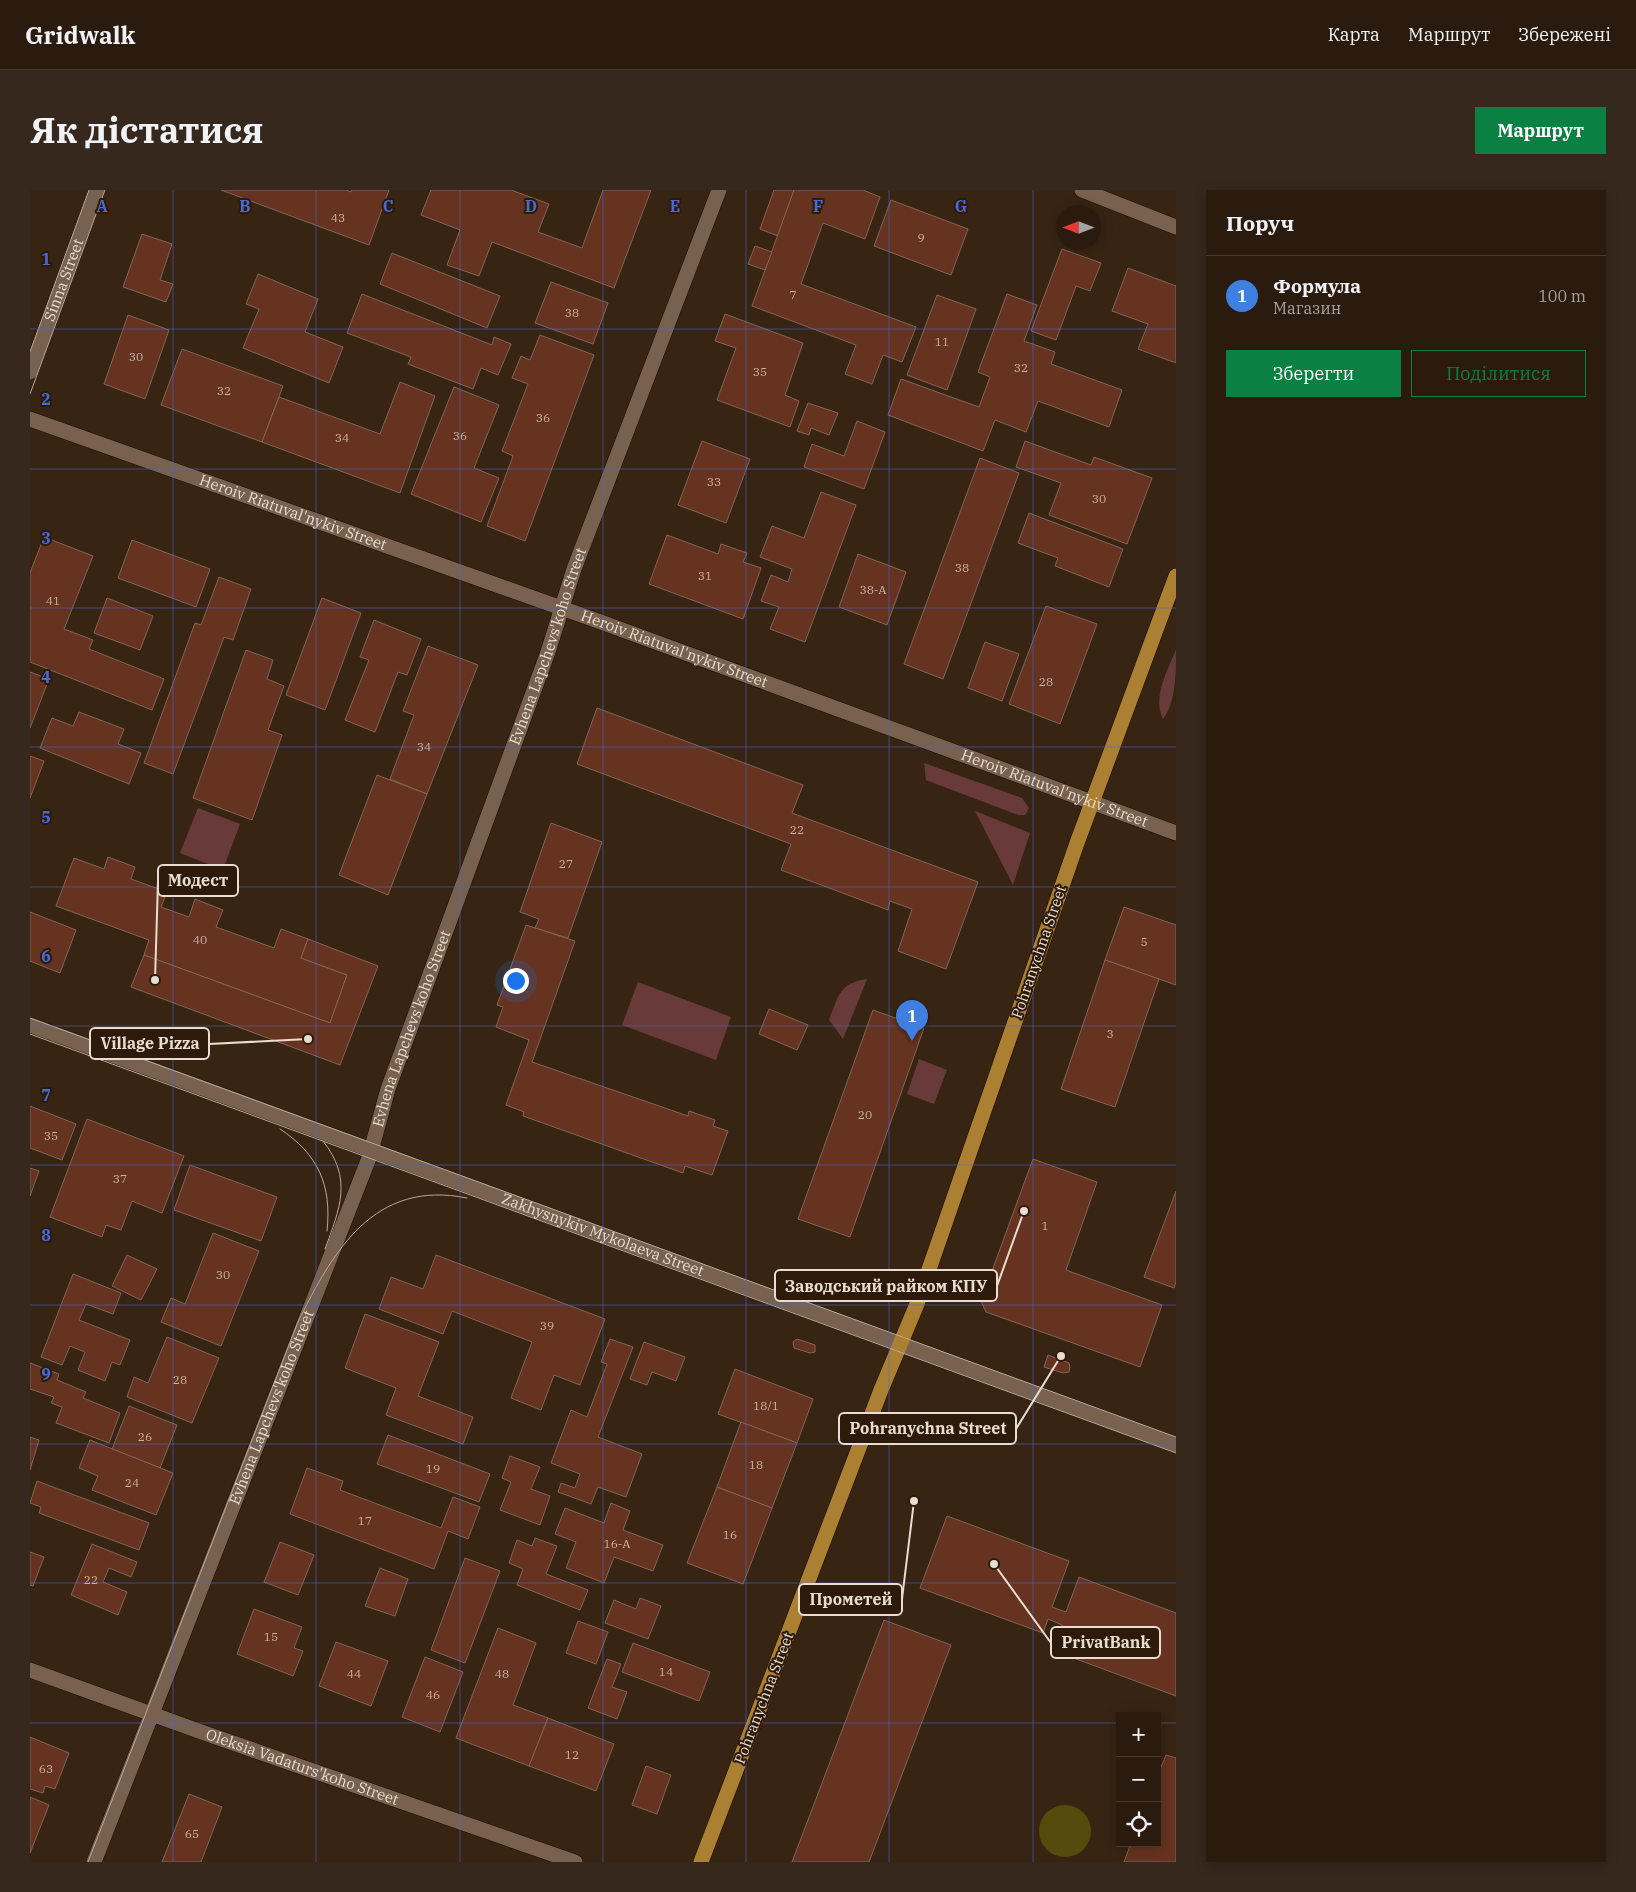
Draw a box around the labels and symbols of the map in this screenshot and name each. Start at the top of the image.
text: A [96,196,108,216]
text: B [239,196,251,216]
text: C [383,196,393,216]
text: D [525,196,537,216]
text: E [670,196,680,216]
text: F [813,196,823,216]
text: G [955,196,967,216]
north arrow [1056,205,1101,250]
house number: 43 [331,210,345,225]
house number: 9 [917,230,925,245]
street label: Sinna Street [40,236,87,324]
text: 1 [41,249,51,269]
house number: 7 [789,287,797,302]
house number: 38 [565,305,579,320]
house number: 11 [935,334,949,349]
house number: 30 [129,349,143,364]
house number: 32 [1014,360,1028,375]
house number: 35 [753,364,767,379]
house number: 32 [217,383,231,398]
text: 2 [41,389,51,409]
house number: 36 [536,410,550,425]
house number: 36 [453,428,467,443]
house number: 34 [335,430,349,445]
street label: Heroiv Riatuval'nykiv Street [197,470,389,554]
house number: 33 [707,474,721,489]
house number: 30 [1092,491,1106,506]
text: 3 [41,528,51,548]
street label: Evhena Lapchevs'koho Street [505,545,590,747]
house number: 38 [955,560,969,575]
house number: 31 [698,568,712,583]
house number: 38-А [859,582,887,597]
house number: 41 [46,593,60,608]
street label: Heroiv Riatuval'nykiv Street [578,606,770,691]
text: 4 [41,667,51,687]
house number: 28 [1039,674,1053,689]
house number: 34 [417,739,431,754]
street label: Heroiv Riatuval'nykiv Street [959,745,1151,831]
text: 5 [41,807,51,827]
house number: 22 [790,822,804,837]
house number: 27 [559,856,573,871]
callout: Модест [158,865,238,896]
text: Модест [168,870,229,890]
street label: Pohranychna Street [1007,883,1070,1021]
street label: Evhena Lapchevs'koho Street [368,928,454,1129]
house number: 40 [193,932,207,947]
house number: 5 [1140,934,1148,949]
text: 6 [41,946,51,966]
your location [503,968,529,994]
pin: 1 [896,1000,928,1041]
house number: 3 [1106,1026,1114,1041]
callout: Village Pizza [90,1028,209,1059]
text: Village Pizza [100,1033,200,1053]
text: 7 [41,1085,51,1105]
house number: 20 [858,1107,872,1122]
house number: 35 [44,1128,58,1143]
house number: 37 [113,1171,127,1186]
street label: Zakhysnykiv Mykolaeva Street [499,1189,707,1280]
house number: 1 [1041,1218,1049,1233]
text: 8 [41,1225,51,1245]
house number: 30 [216,1267,230,1282]
callout: Заводський райком КПУ [775,1270,997,1301]
text: Заводський райком КПУ [785,1276,988,1296]
street label: Evhena Lapchevs'koho Street [225,1307,318,1507]
house number: 39 [540,1318,554,1333]
text: 9 [41,1364,51,1384]
house number: 28 [173,1372,187,1387]
house number: 18/1 [753,1398,779,1413]
callout: Pohranychna Street [839,1413,1016,1444]
text: Pohranychna Street [850,1418,1006,1438]
house number: 26 [138,1429,152,1444]
house number: 18 [749,1457,763,1472]
house number: 19 [426,1461,440,1476]
house number: 24 [125,1475,139,1490]
house number: 17 [358,1513,372,1528]
house number: 16 [723,1527,737,1542]
house number: 16-А [603,1536,631,1551]
house number: 22 [84,1572,98,1587]
callout: Прометей [799,1584,902,1615]
text: Прометей [810,1589,892,1609]
callout: PrivatBank [1051,1627,1160,1658]
house number: 15 [264,1629,278,1644]
street label: Pohranychna Street [730,1629,797,1766]
text: PrivatBank [1062,1632,1150,1652]
house number: 14 [659,1664,673,1679]
house number: 44 [347,1666,361,1681]
house number: 48 [495,1666,509,1681]
house number: 46 [426,1687,440,1702]
street label: Oleksia Vadaturs'koho Street [203,1724,401,1809]
house number: 12 [565,1747,579,1762]
house number: 63 [39,1761,53,1776]
house number: 65 [185,1826,199,1841]

